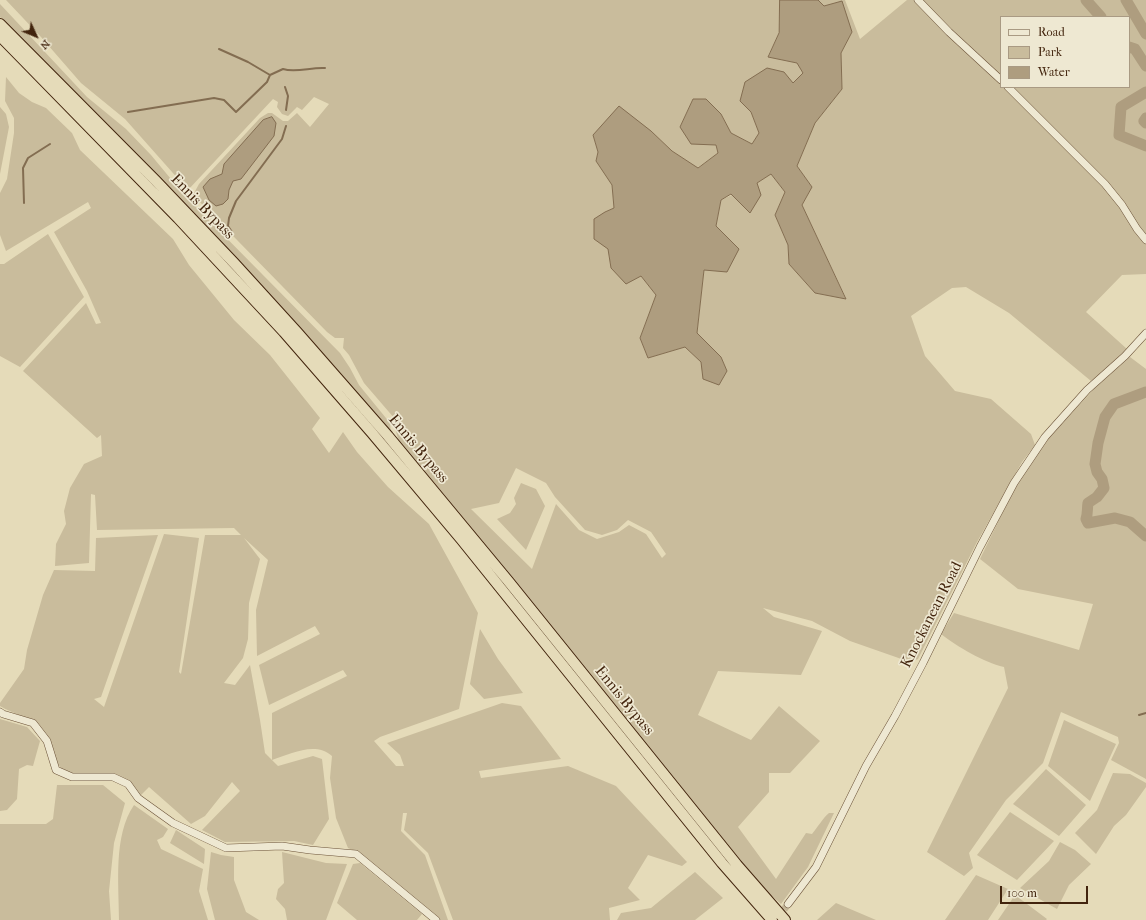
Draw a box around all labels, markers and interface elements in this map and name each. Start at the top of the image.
north arrow [16,16,56,56]
legend [1000,16,1130,88]
text: Road [1038,25,1065,39]
text: N [37,37,53,52]
text: Park [1038,45,1062,59]
text: Water [1038,65,1070,79]
street label: Ennis Bypass [166,171,238,243]
street label: Ennis Bypass [384,411,452,487]
street label: Knockanean Road [898,559,966,671]
street label: Ennis Bypass [591,663,657,739]
scale bar [1002,878,1090,904]
text: 100 m [1007,886,1037,900]

